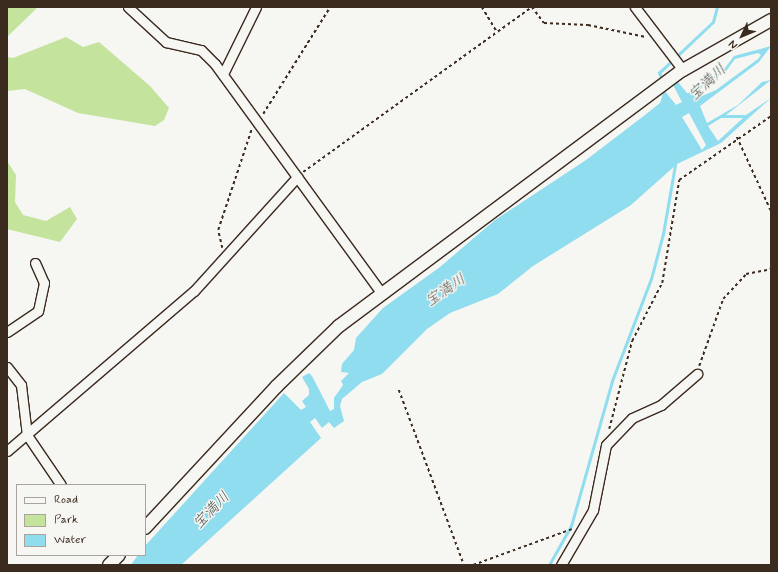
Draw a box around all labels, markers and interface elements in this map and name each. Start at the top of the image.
north arrow [722,16,762,56]
text: N [726,37,741,52]
water label: 宝満川 [685,61,731,105]
water label: 宝満川 [422,271,470,311]
legend [16,484,146,556]
water label: 宝満川 [190,489,234,533]
text: Road [54,492,78,508]
text: Park [54,512,78,528]
text: Water [54,532,86,548]

